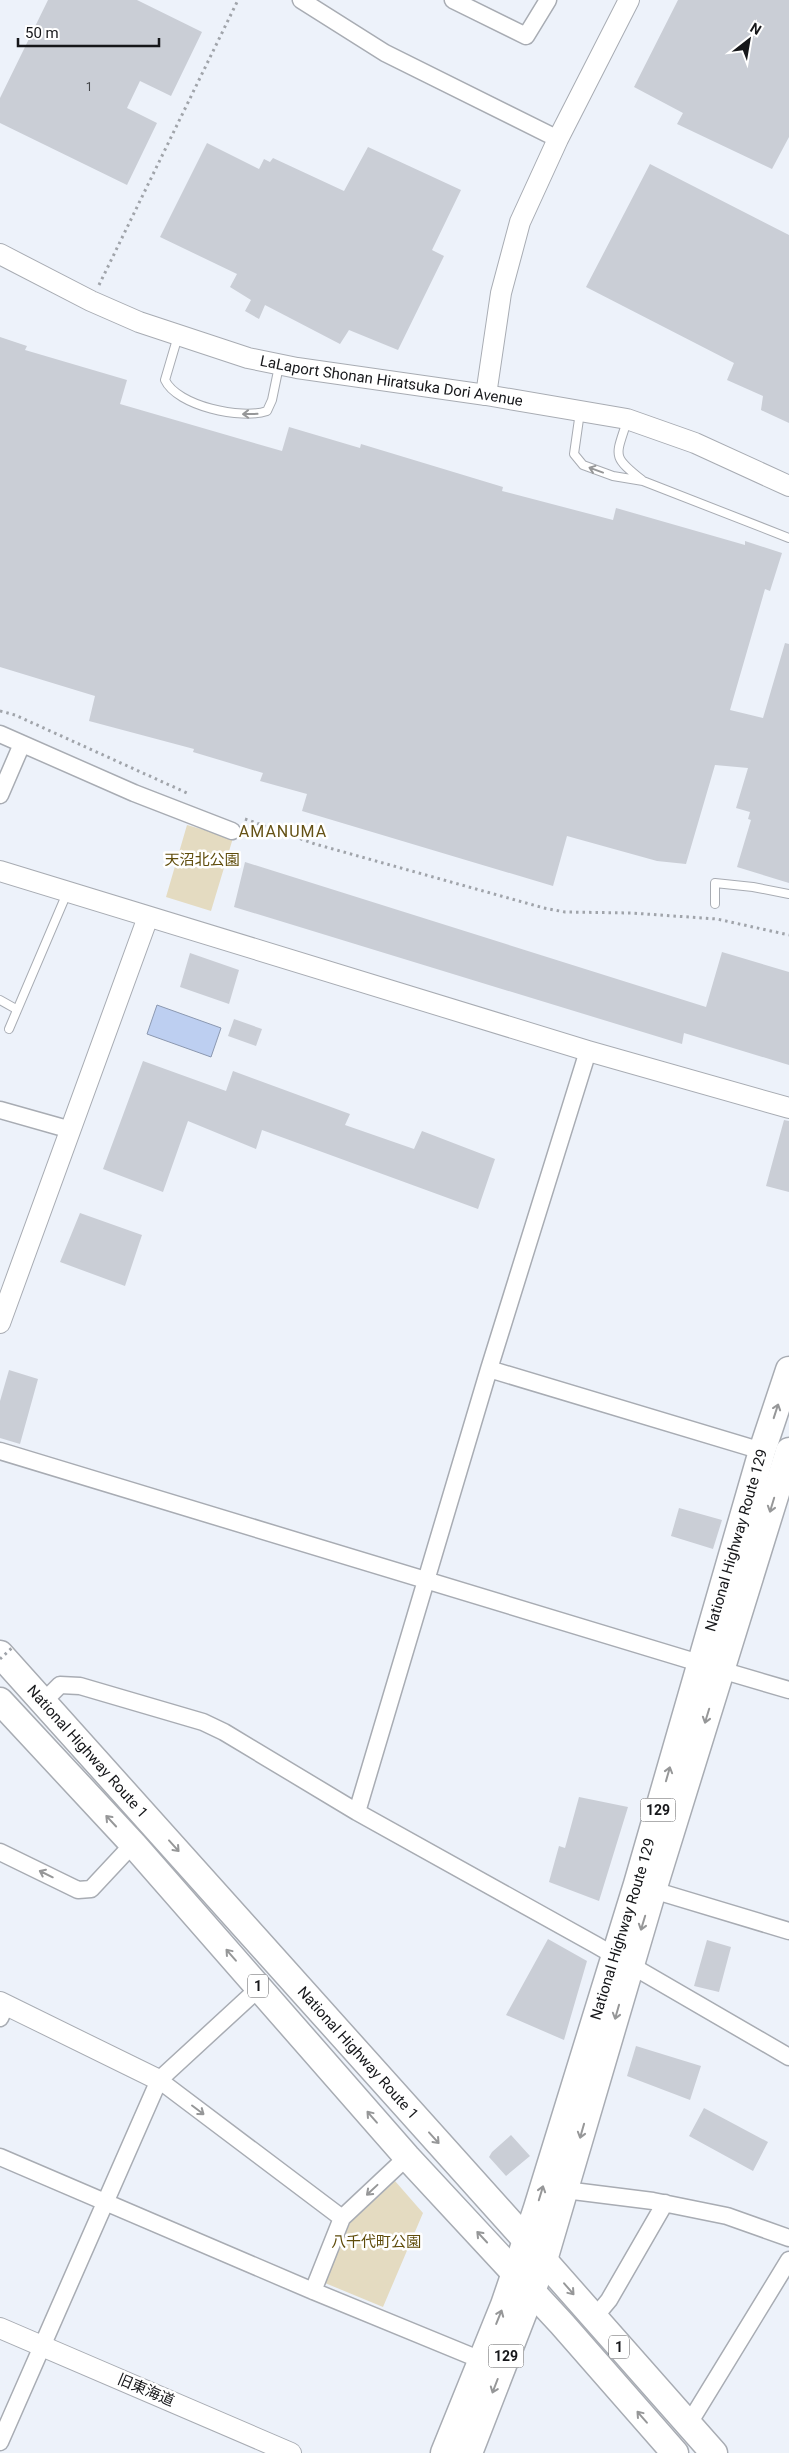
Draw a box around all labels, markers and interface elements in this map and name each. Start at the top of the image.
scale bar [18,15,159,47]
north arrow [724,15,774,65]
text: N [747,19,764,38]
text: 50 m [25,24,59,42]
house number: 1 [86,80,92,94]
street label: LaLaport Shonan Hiratsuka Dori Avenue [259,352,524,410]
one-way arrow [242,409,258,419]
one-way arrow [589,465,604,474]
district label: AMANUMA [239,822,327,841]
park label: 天沼北公園 [164,851,240,869]
one-way arrow [771,1403,781,1419]
street label: National Highway Route 129 [701,1447,771,1634]
one-way arrow [767,1497,777,1513]
street label: National Highway Route 1 [23,1681,152,1822]
one-way arrow [701,1708,711,1724]
one-way arrow [663,1767,673,1783]
road number: 129 [640,1798,676,1822]
one-way arrow [105,1814,117,1827]
street label: National Highway Route 129 [587,1836,659,2022]
one-way arrow [168,1840,179,1853]
one-way arrow [39,1869,54,1879]
one-way arrow [638,1915,648,1931]
one-way arrow [225,1949,236,1962]
road number: 1 [248,1974,268,1998]
street label: National Highway Route 1 [294,1983,422,2123]
one-way arrow [612,2003,622,2019]
one-way arrow [191,2104,204,2115]
one-way arrow [367,2110,378,2123]
one-way arrow [577,2122,587,2138]
one-way arrow [428,2131,440,2144]
one-way arrow [366,2184,378,2196]
one-way arrow [537,2186,547,2202]
one-way arrow [476,2231,488,2243]
park label: 八千代町公園 [331,2233,421,2251]
one-way arrow [563,2283,575,2296]
one-way arrow [494,2310,504,2325]
road number: 1 [609,2336,629,2358]
road number: 129 [488,2344,524,2368]
street label: 旧東海道 [115,2370,177,2410]
one-way arrow [490,2378,499,2393]
one-way arrow [636,2410,648,2423]

